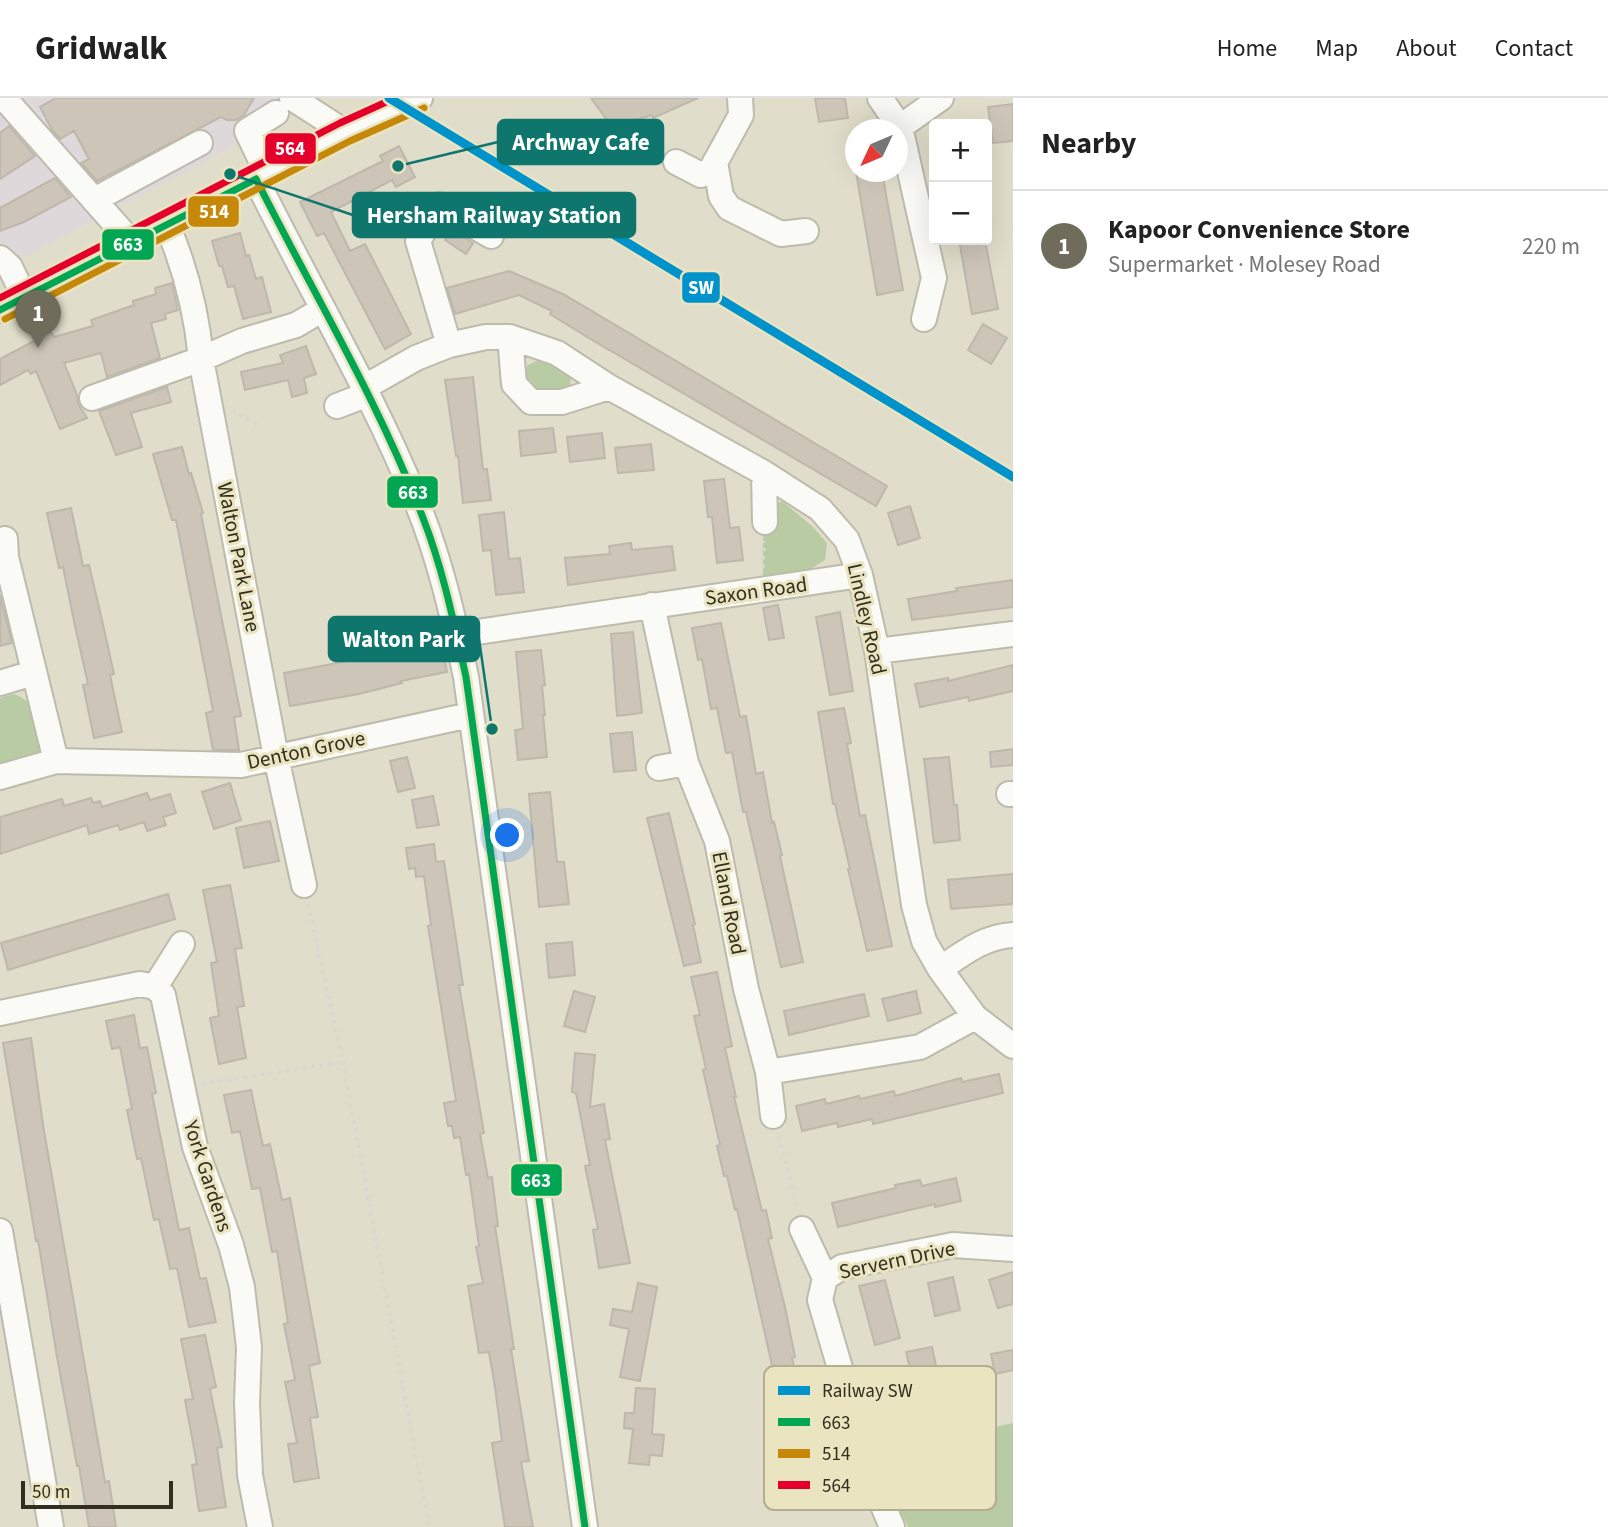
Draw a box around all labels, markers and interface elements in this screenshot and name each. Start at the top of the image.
text: Gridwalk [35,25,167,72]
text: Home [1217,31,1277,66]
text: Map [1315,31,1358,66]
text: About [1396,31,1457,66]
text: Contact [1495,31,1573,66]
north arrow [845,119,908,182]
map controls [929,119,992,245]
button: + [929,119,992,182]
callout: Archway Cafe [498,120,663,164]
text: Nearby [1041,122,1136,165]
text: Archway Cafe [511,126,650,159]
line badge: 564 [264,132,317,165]
text: 564 [275,136,305,163]
button: − [929,182,992,245]
callout: Hersham Railway Station [353,193,635,237]
line badge: 514 [187,195,240,228]
text: 514 [199,199,229,226]
text: Hersham Railway Station [367,199,621,232]
text: Kapoor Convenience Store [1108,211,1410,248]
line badge: 663 [101,228,155,261]
text: 1 [1058,230,1070,263]
text: 220 m [1522,230,1580,263]
text: 663 [113,232,143,259]
text: Supermarket · Molesey Road [1108,248,1381,281]
line badge: SW [681,271,721,304]
text: SW [688,275,715,302]
pin: 1 [15,290,61,348]
line badge: 663 [386,475,439,509]
street label: Walton Park Lane [210,479,268,635]
text: 663 [398,480,428,507]
street label: Lindley Road [840,560,894,678]
street label: Saxon Road [703,569,809,613]
callout: Walton Park [329,617,479,661]
text: Walton Park [343,623,466,656]
street label: Denton Grove [244,723,368,777]
your location [490,818,524,852]
street label: Elland Road [704,849,754,957]
street label: York Gardens [176,1116,240,1236]
line badge: 663 [510,1163,563,1197]
text: 663 [521,1168,551,1195]
street label: Servern Drive [836,1233,958,1287]
legend [764,1366,996,1510]
text: Railway SW [822,1378,913,1405]
text: 663 [822,1410,850,1437]
text: 514 [822,1441,850,1468]
text: 564 [822,1473,850,1500]
scale bar [21,1478,173,1510]
text: 50 m [32,1479,70,1506]

